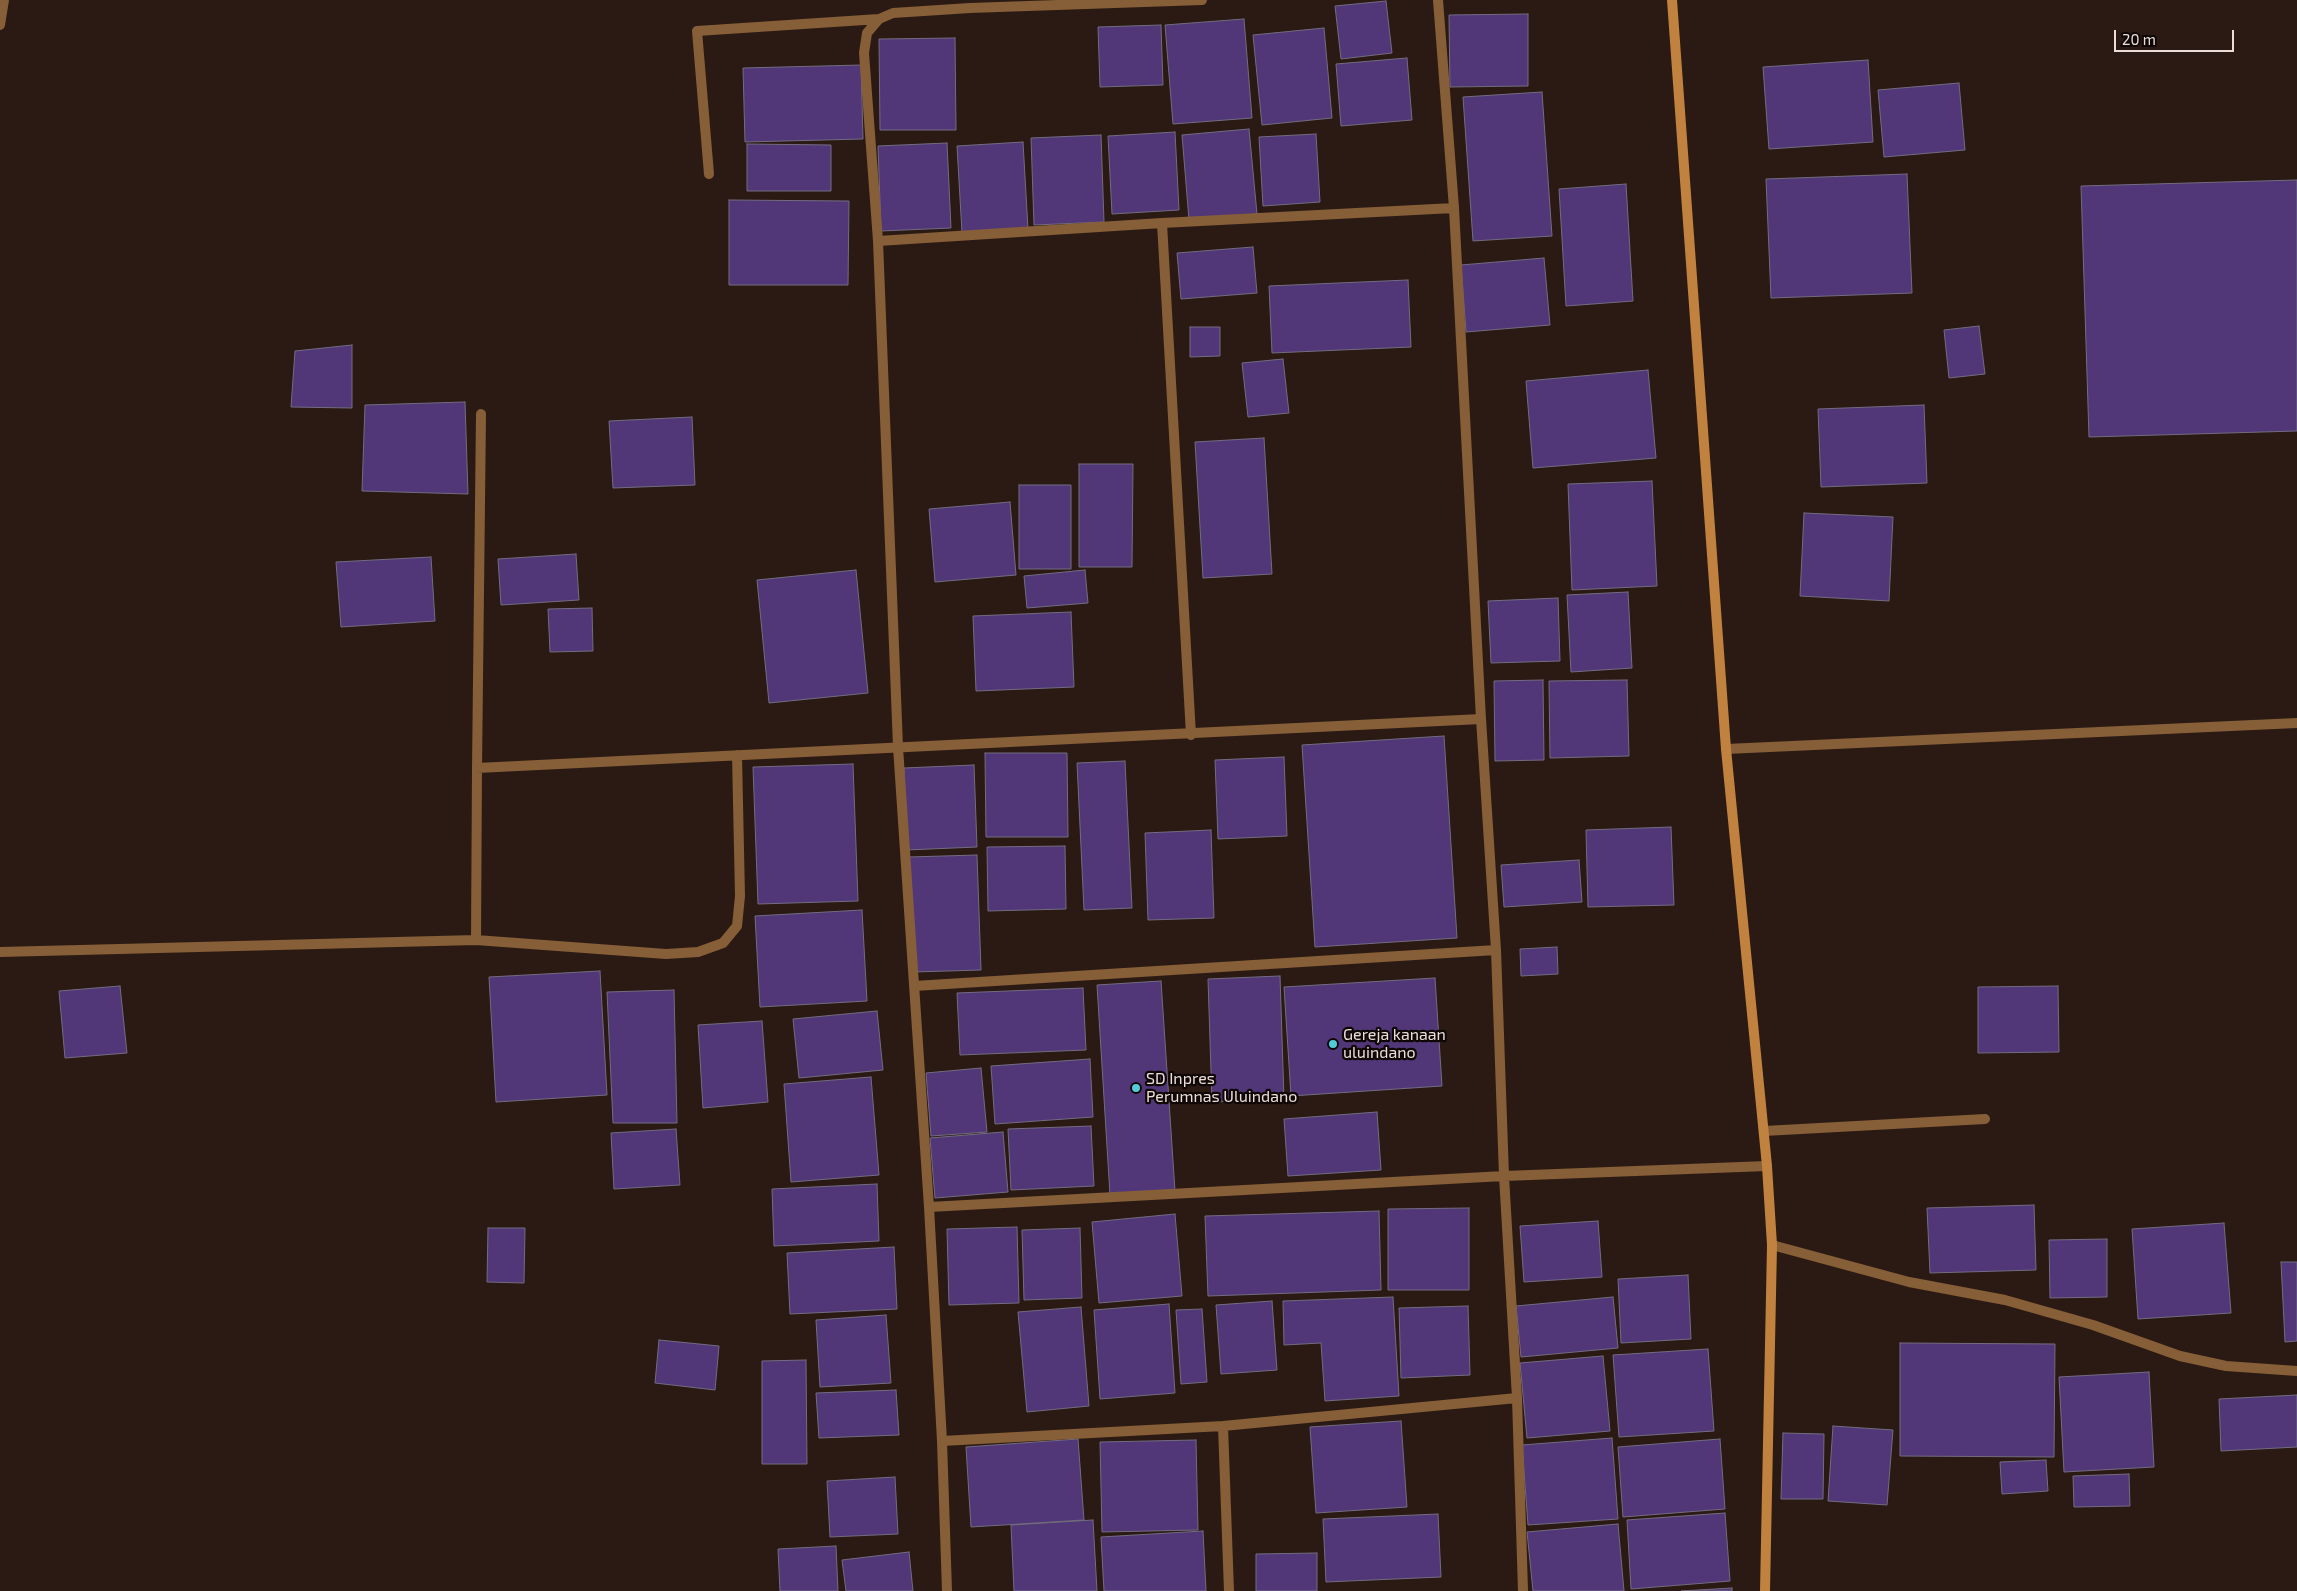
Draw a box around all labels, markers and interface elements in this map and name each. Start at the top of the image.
scale bar [2117,20,2237,52]
text: 20 m [2122,30,2156,48]
place label: Gereja kanaan uluindano [1343,1025,1446,1063]
marker: Gereja kanaan uluindano [1327,1038,1339,1050]
place label: SD Inpres Perumnas Uluindano [1146,1069,1297,1107]
marker: SD Inpres Perumnas Uluindano [1130,1082,1142,1094]

